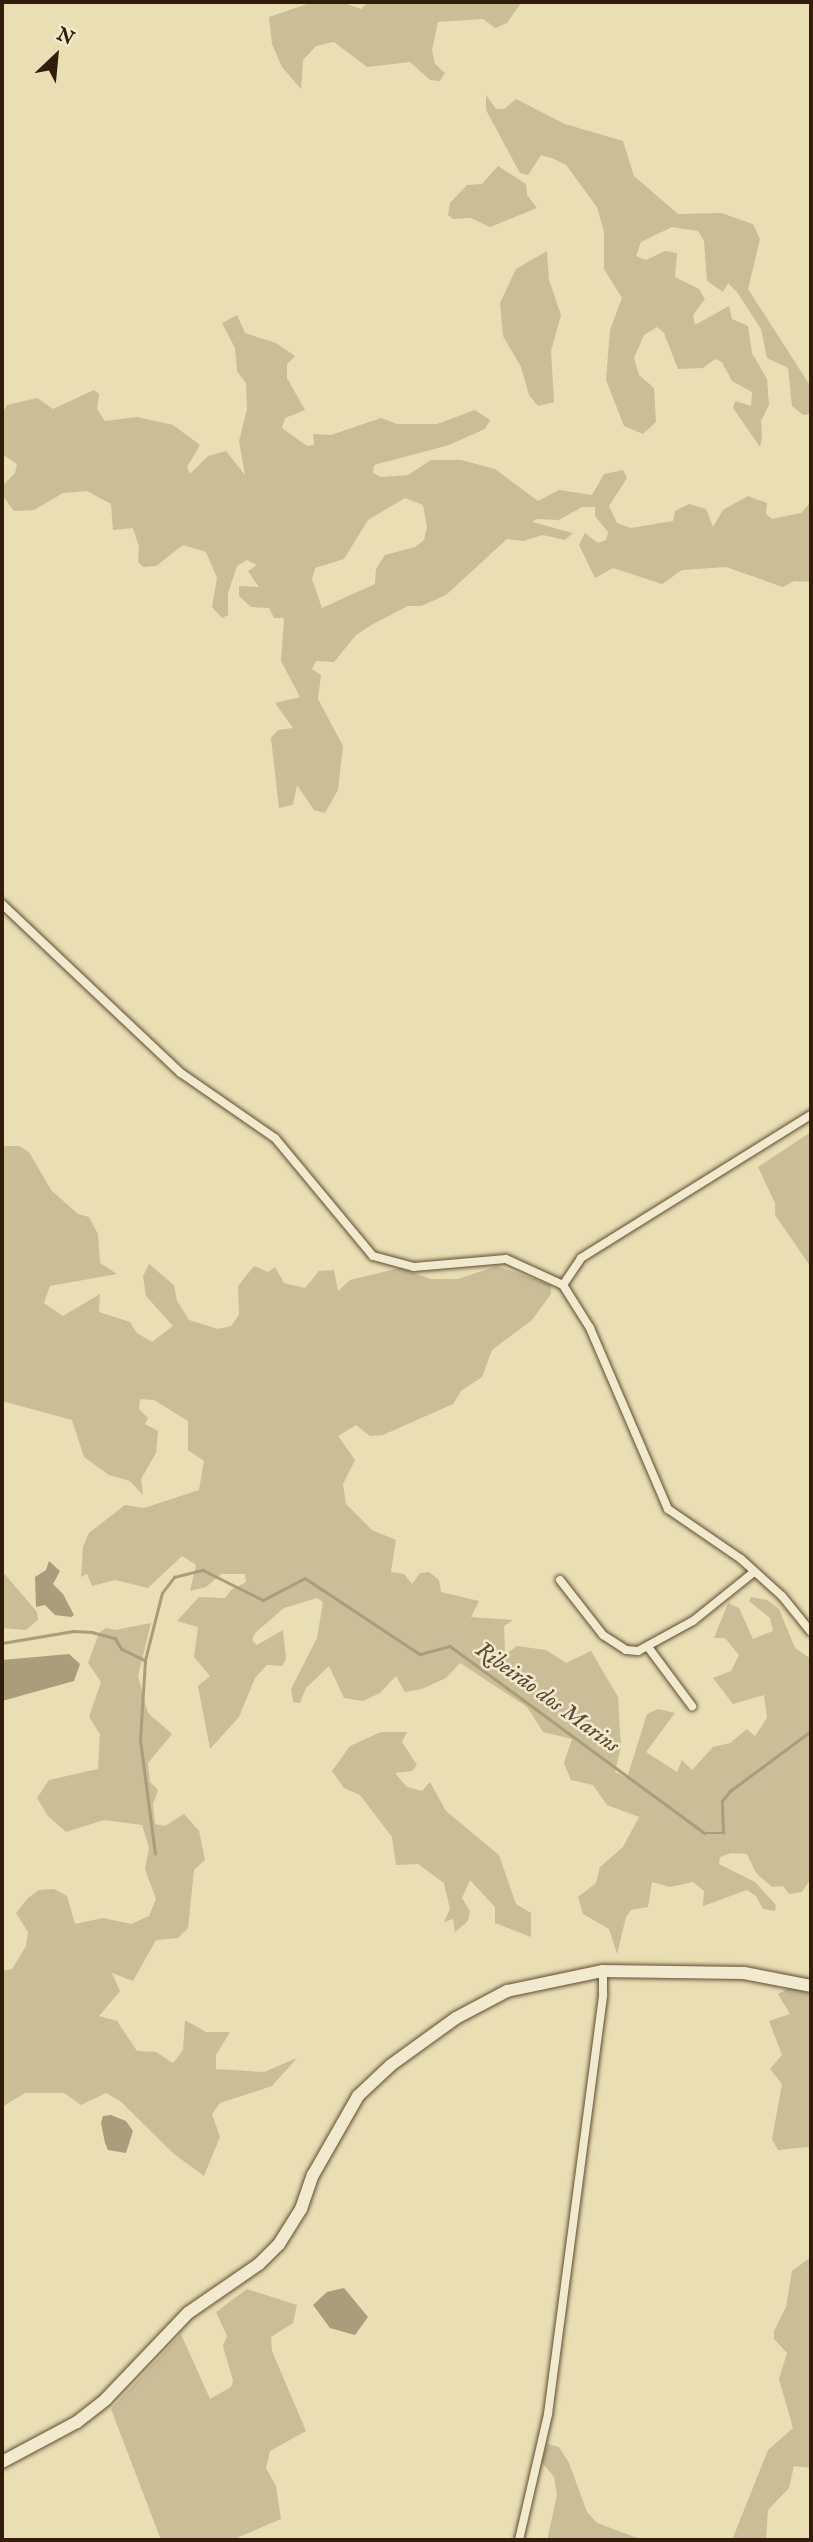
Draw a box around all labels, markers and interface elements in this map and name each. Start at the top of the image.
north arrow [21,21,91,91]
text: N [53,23,78,52]
water label: Ribeirão dos Marins [469,1636,625,1760]

